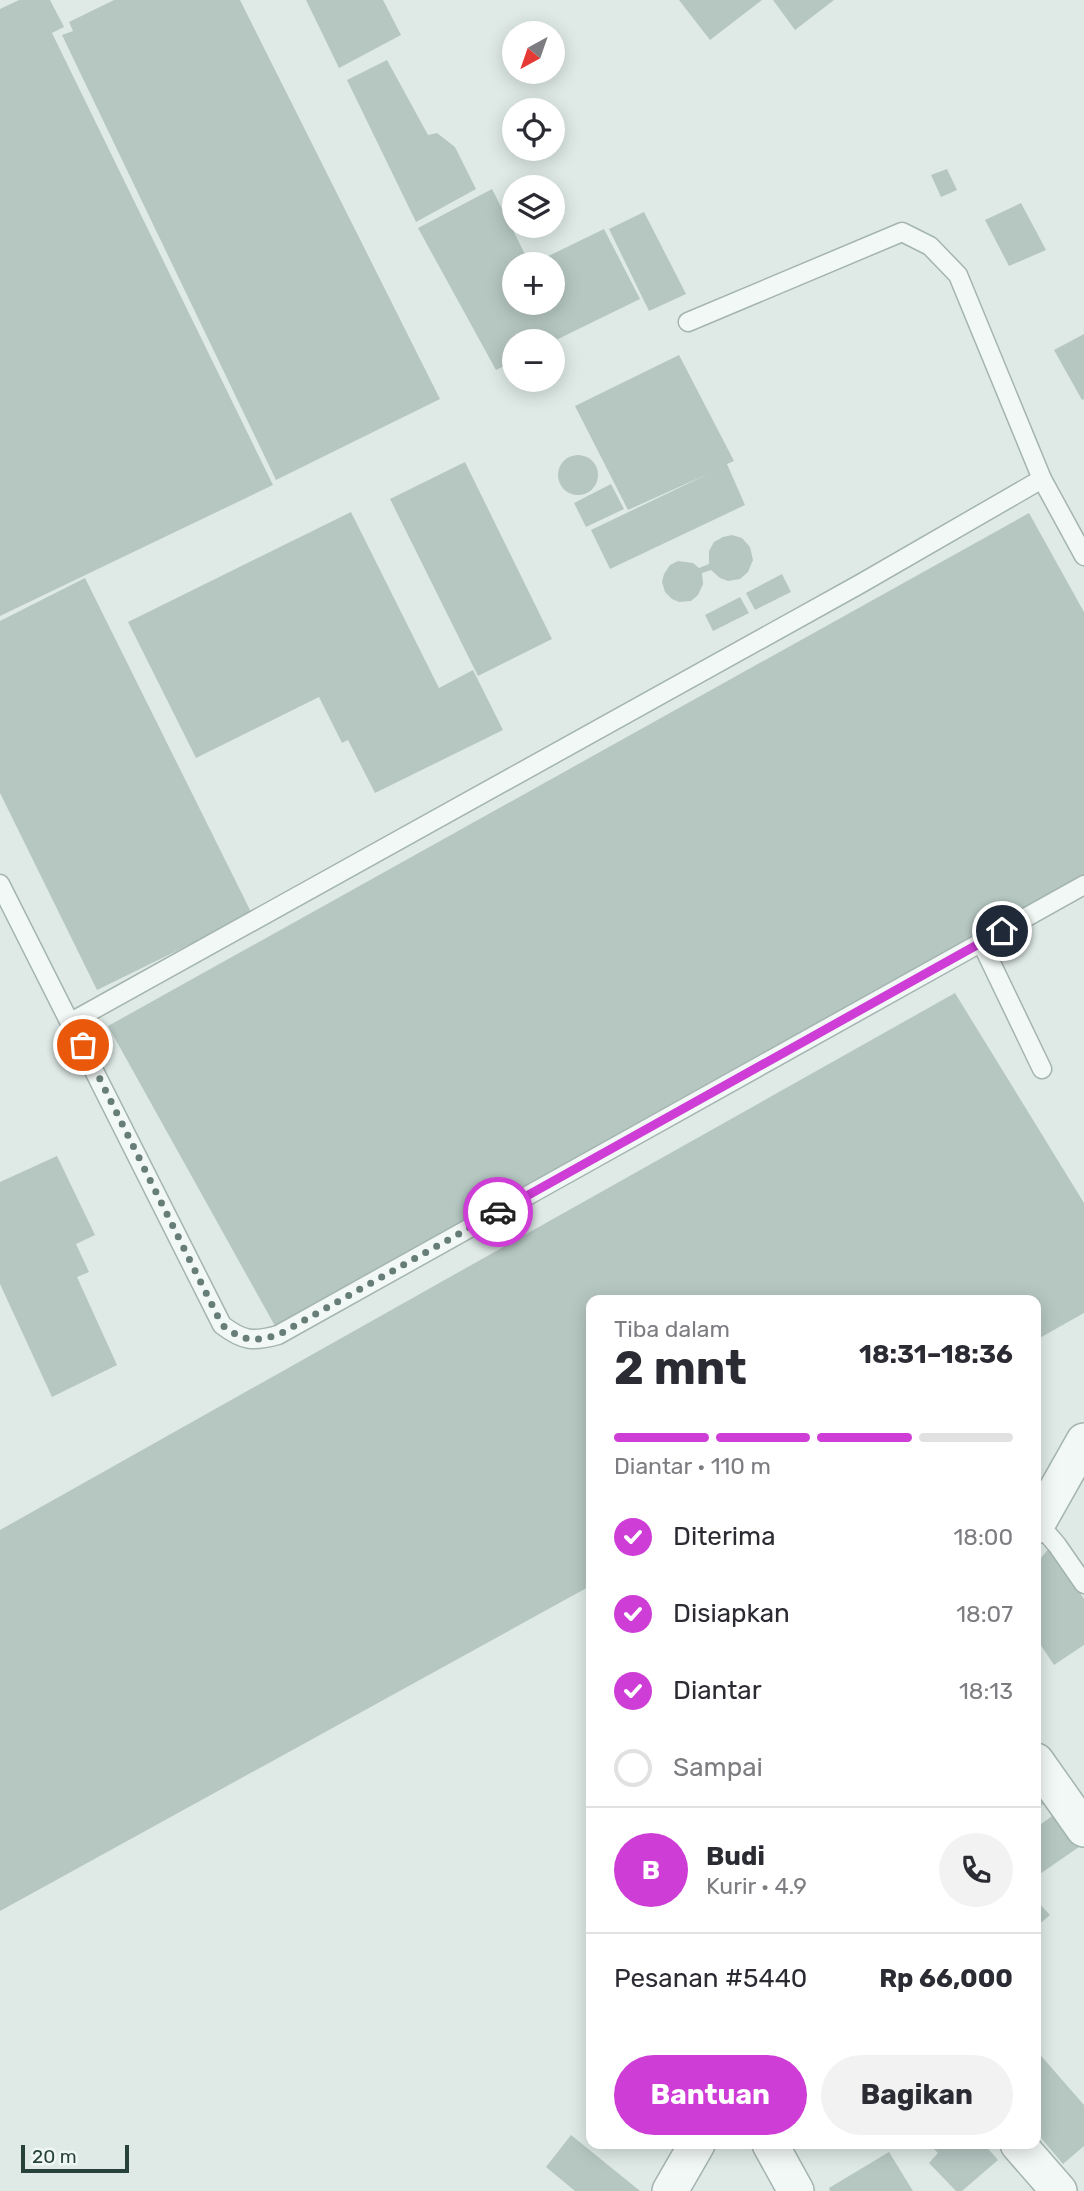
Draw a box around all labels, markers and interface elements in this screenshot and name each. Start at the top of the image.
north arrow [502,21,565,84]
map controls [502,21,565,392]
button: locate [502,98,565,161]
button: layers [502,175,565,238]
button: + [502,252,565,315]
button: − [502,329,565,392]
pin [972,901,1032,961]
icon: home [983,912,1021,950]
pin [53,1015,113,1075]
icon: bag [64,1026,102,1064]
courier [463,1177,533,1247]
icon: car [479,1193,517,1231]
text: Tiba dalam [614,1315,730,1343]
text: 18:31–18:36 [859,1339,1013,1370]
text: 2 mnt [614,1341,747,1396]
text: Diantar · 110 m [614,1452,771,1480]
icon: check [614,1518,652,1556]
text: Diterima [673,1521,776,1552]
text: 18:00 [953,1523,1013,1551]
icon: check [614,1595,652,1633]
text: Disiapkan [673,1598,790,1629]
text: 18:07 [956,1600,1013,1628]
icon: check [614,1672,652,1710]
text: Diantar [673,1675,762,1706]
text: 18:13 [959,1677,1013,1705]
text: Sampai [673,1752,763,1783]
button: phone [939,1833,1013,1907]
text: Budi [706,1841,765,1872]
text: B [642,1855,660,1886]
text: Kurir · 4.9 [706,1872,807,1900]
text: Pesanan #5440 [614,1963,807,1994]
text: Rp 66,000 [879,1963,1013,1994]
button: Bantuan [614,2055,807,2135]
button: Bagikan [821,2055,1013,2135]
scale bar [21,2142,130,2174]
text: 20 m [32,2145,77,2168]

